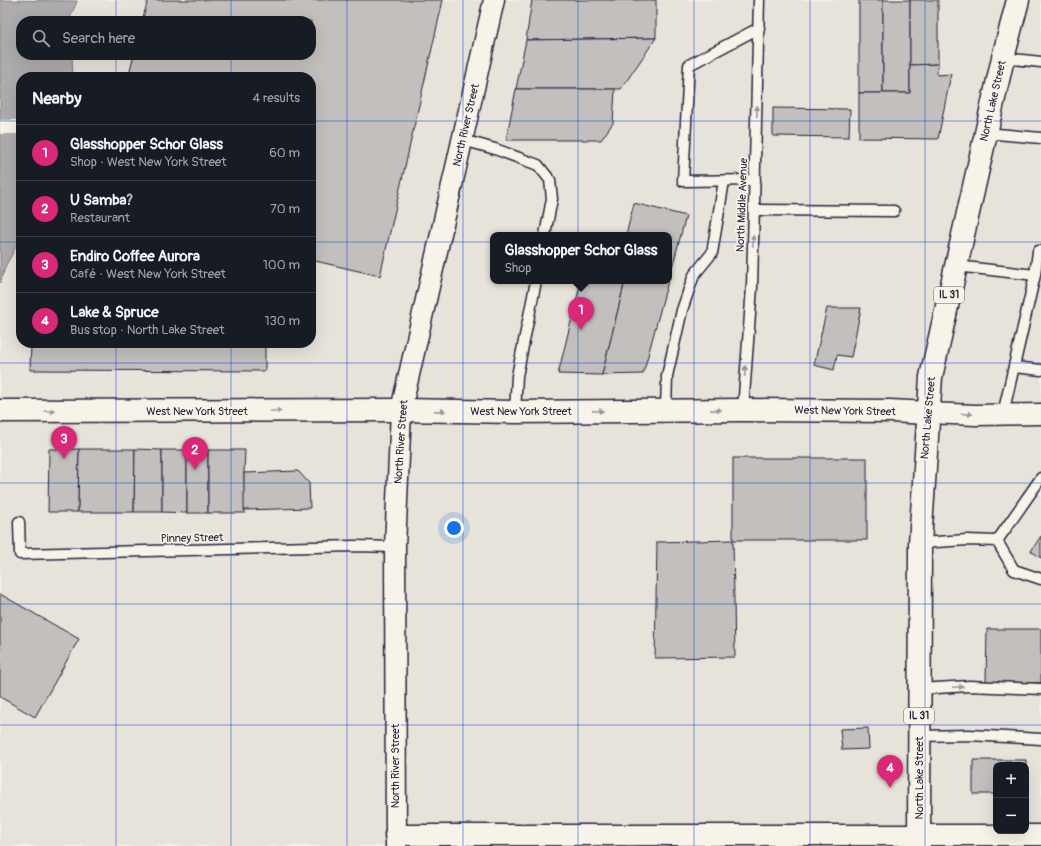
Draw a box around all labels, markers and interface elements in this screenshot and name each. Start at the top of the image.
search box [16,16,316,60]
icon: search [30,27,52,49]
text: Search here [62,29,135,48]
street label: North Lake Street [977,59,1009,143]
street label: North River Street [450,82,482,168]
text: Nearby [32,88,81,109]
text: 4 results [253,90,300,106]
one-way arrow [753,105,760,117]
text: Glasshopper Schor Glass [70,135,223,154]
text: 1 [42,145,48,161]
text: 60 m [269,145,300,161]
text: Shop · West New York Street [70,154,226,170]
street label: North Middle Avenue [734,157,750,252]
text: U Samba? [70,191,133,210]
text: 2 [41,201,49,217]
text: 70 m [270,201,300,217]
text: Restaurant [70,210,130,226]
popup [490,232,672,284]
one-way arrow [750,234,756,247]
text: Glasshopper Schor Glass [505,241,657,260]
text: Endiro Coffee Aurora [70,247,200,266]
text: 3 [41,257,49,273]
text: 100 m [263,257,300,273]
text: Shop [505,260,531,276]
text: Café · West New York Street [70,266,226,282]
road number: IL 31 [934,287,964,303]
pin: 1 [568,297,594,330]
text: Lake & Spruce [70,303,159,322]
text: 4 [41,313,49,329]
text: 130 m [264,313,300,329]
text: Bus stop · North Lake Street [70,322,225,338]
one-way arrow [742,365,749,377]
street label: North Lake Street [918,376,938,460]
street label: North River Street [392,399,410,485]
street label: West New York Street [794,404,896,418]
street label: West New York Street [146,405,248,418]
street label: West New York Street [470,405,572,418]
one-way arrow [710,407,723,413]
one-way arrow [44,408,57,414]
one-way arrow [270,408,283,414]
one-way arrow [434,408,447,414]
one-way arrow [592,408,605,414]
one-way arrow [961,411,973,418]
pin: 3 [51,426,77,459]
pin: 2 [182,437,208,470]
your location [444,518,464,538]
street label: Pinney Street [161,531,224,545]
one-way arrow [952,683,964,690]
road number: IL 31 [904,708,934,724]
street label: North River Street [389,723,402,808]
street label: North Lake Street [913,736,926,819]
pin: 4 [877,755,903,788]
map controls [993,762,1029,834]
button: + [993,762,1029,798]
button: − [993,798,1029,834]

